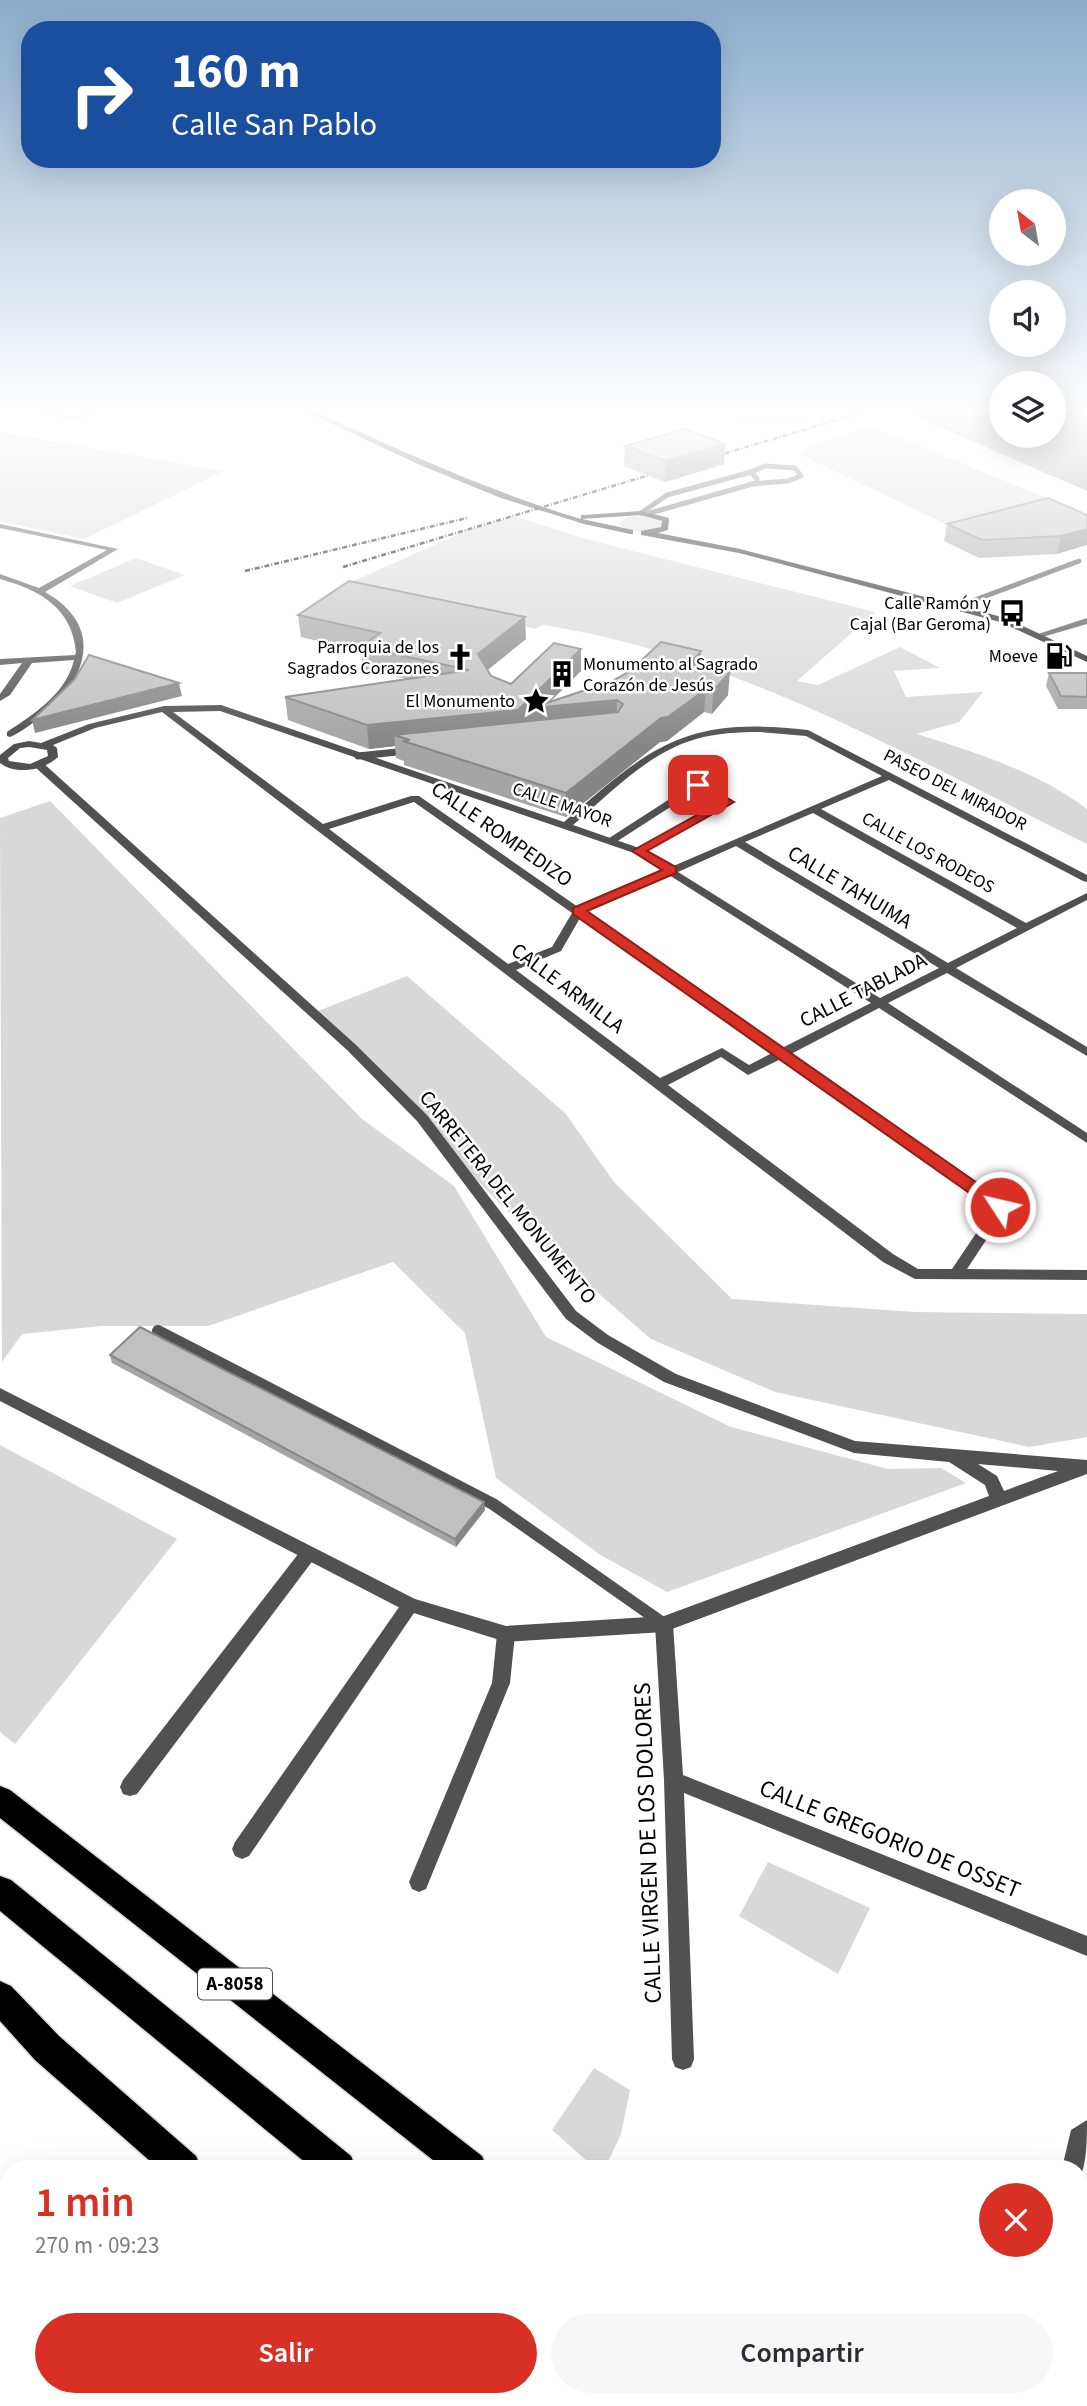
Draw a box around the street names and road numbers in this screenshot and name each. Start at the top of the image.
street label: PASEO DEL MIRADOR [879,743,1031,837]
street label: CALLE ROMPEDIZO [425,774,579,894]
street label: CALLE MAYOR [509,776,615,834]
street label: CALLE LOS RODEOS [857,806,999,900]
street label: CALLE TAHUIMA [782,838,918,936]
street label: CALLE ARMILLA [505,935,631,1041]
street label: CALLE TABLADA [794,945,932,1035]
street label: CARRETERA DEL MONUMENTO [412,1084,604,1310]
street label: CALLE VIRGEN DE LOS DOLORES [625,1682,671,2004]
street label: CALLE GREGORIO DE OSSET [754,1771,1026,1908]
road number: A-8058 [198,1968,272,2000]

